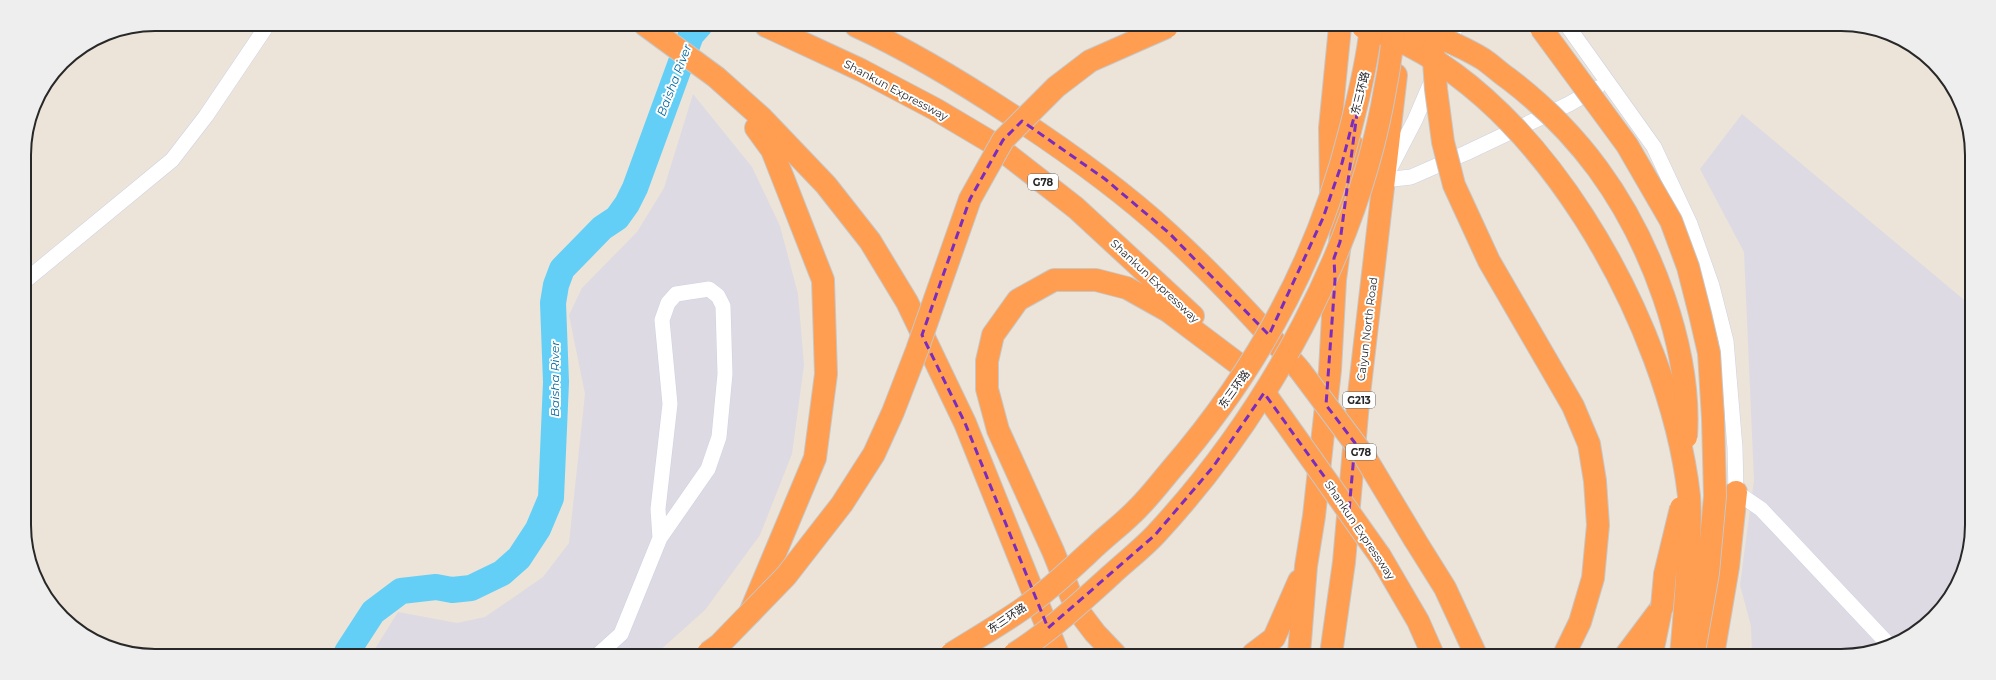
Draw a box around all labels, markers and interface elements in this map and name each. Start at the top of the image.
water label: Baisha River [653,42,695,118]
street label: Shankun Expressway [841,57,951,123]
street label: 东三环路 [1348,70,1372,116]
road number: G78 [1028,174,1058,190]
street label: Shankun Expressway [1108,236,1202,326]
street label: Caiyun North Road [1354,276,1380,382]
water label: Baisha River [547,341,562,417]
street label: 东三环路 [1215,367,1253,411]
road number: G213 [1343,392,1375,408]
road number: G78 [1346,444,1376,460]
street label: Shankun Expressway [1322,478,1398,582]
street label: 东三环路 [985,600,1029,636]

